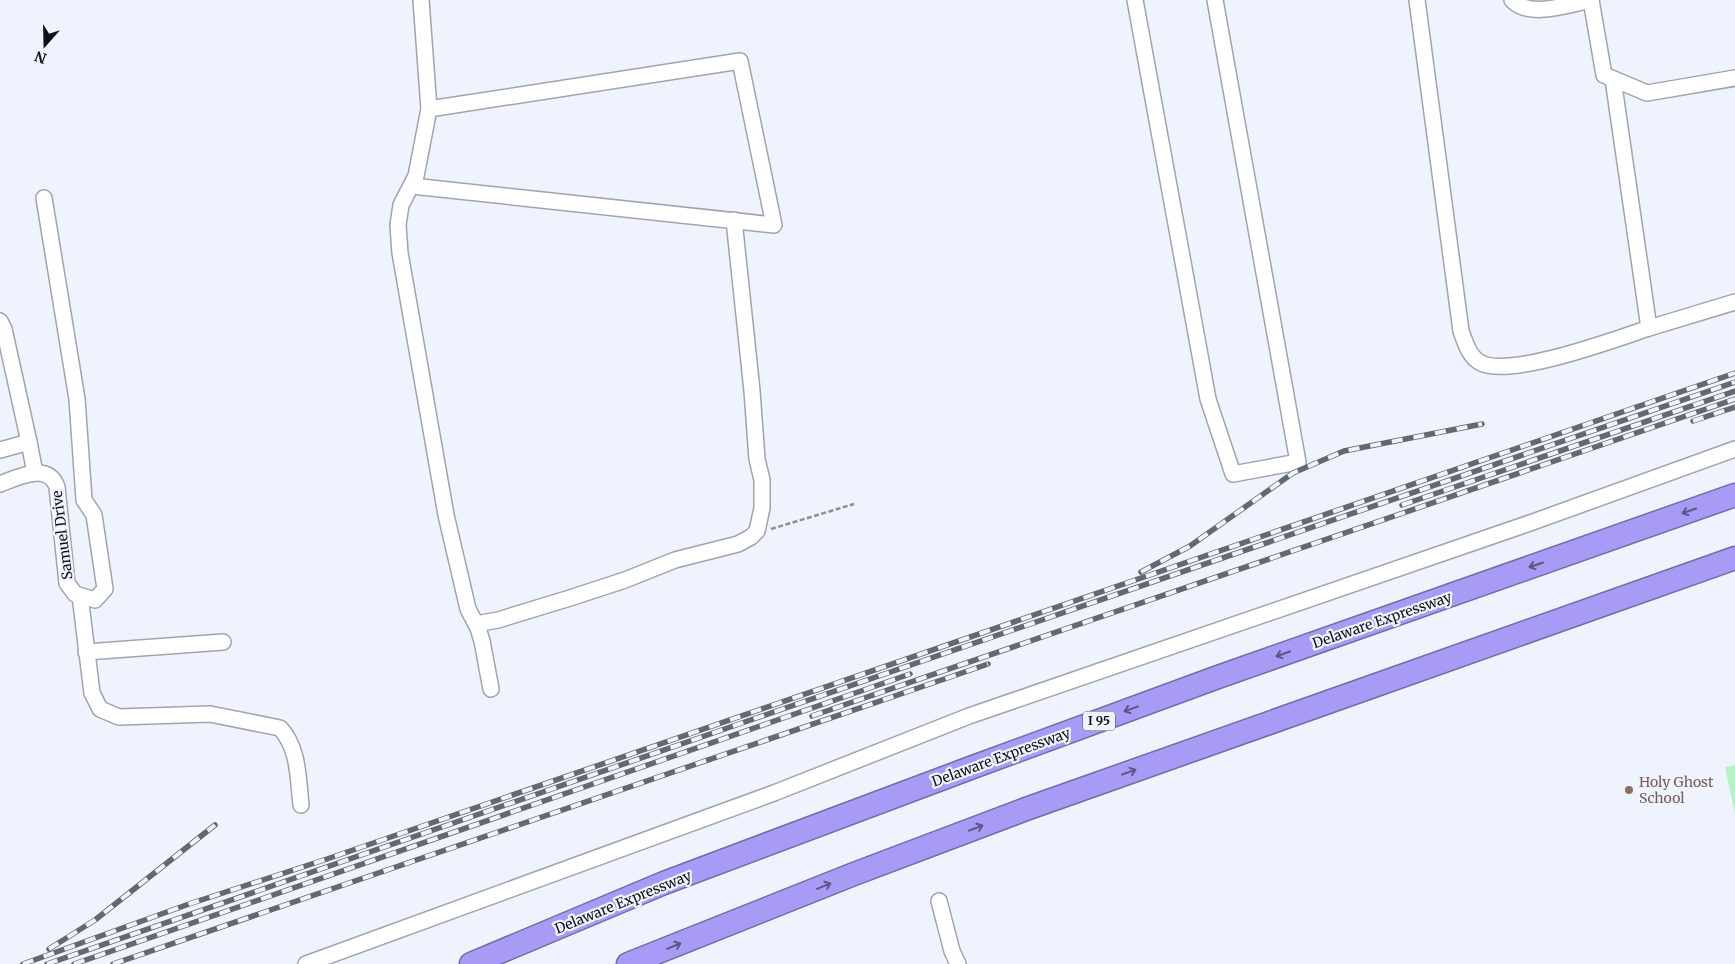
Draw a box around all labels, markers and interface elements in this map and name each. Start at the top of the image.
north arrow [20,20,70,70]
text: N [32,47,49,68]
street label: Samuel Drive [48,489,76,581]
one-way arrow [1682,507,1697,516]
one-way arrow [1529,561,1544,570]
street label: Delaware Expressway [1310,587,1455,652]
one-way arrow [1276,650,1292,659]
one-way arrow [1123,705,1139,714]
road number: I 95 [1083,711,1115,730]
street label: Delaware Expressway [929,723,1073,790]
one-way arrow [1121,767,1136,776]
place label: Holy Ghost School [1639,773,1714,807]
marker: Holy Ghost School [1623,784,1635,796]
one-way arrow [968,823,983,832]
street label: Delaware Expressway [552,866,695,938]
one-way arrow [817,880,832,889]
one-way arrow [665,941,681,950]

